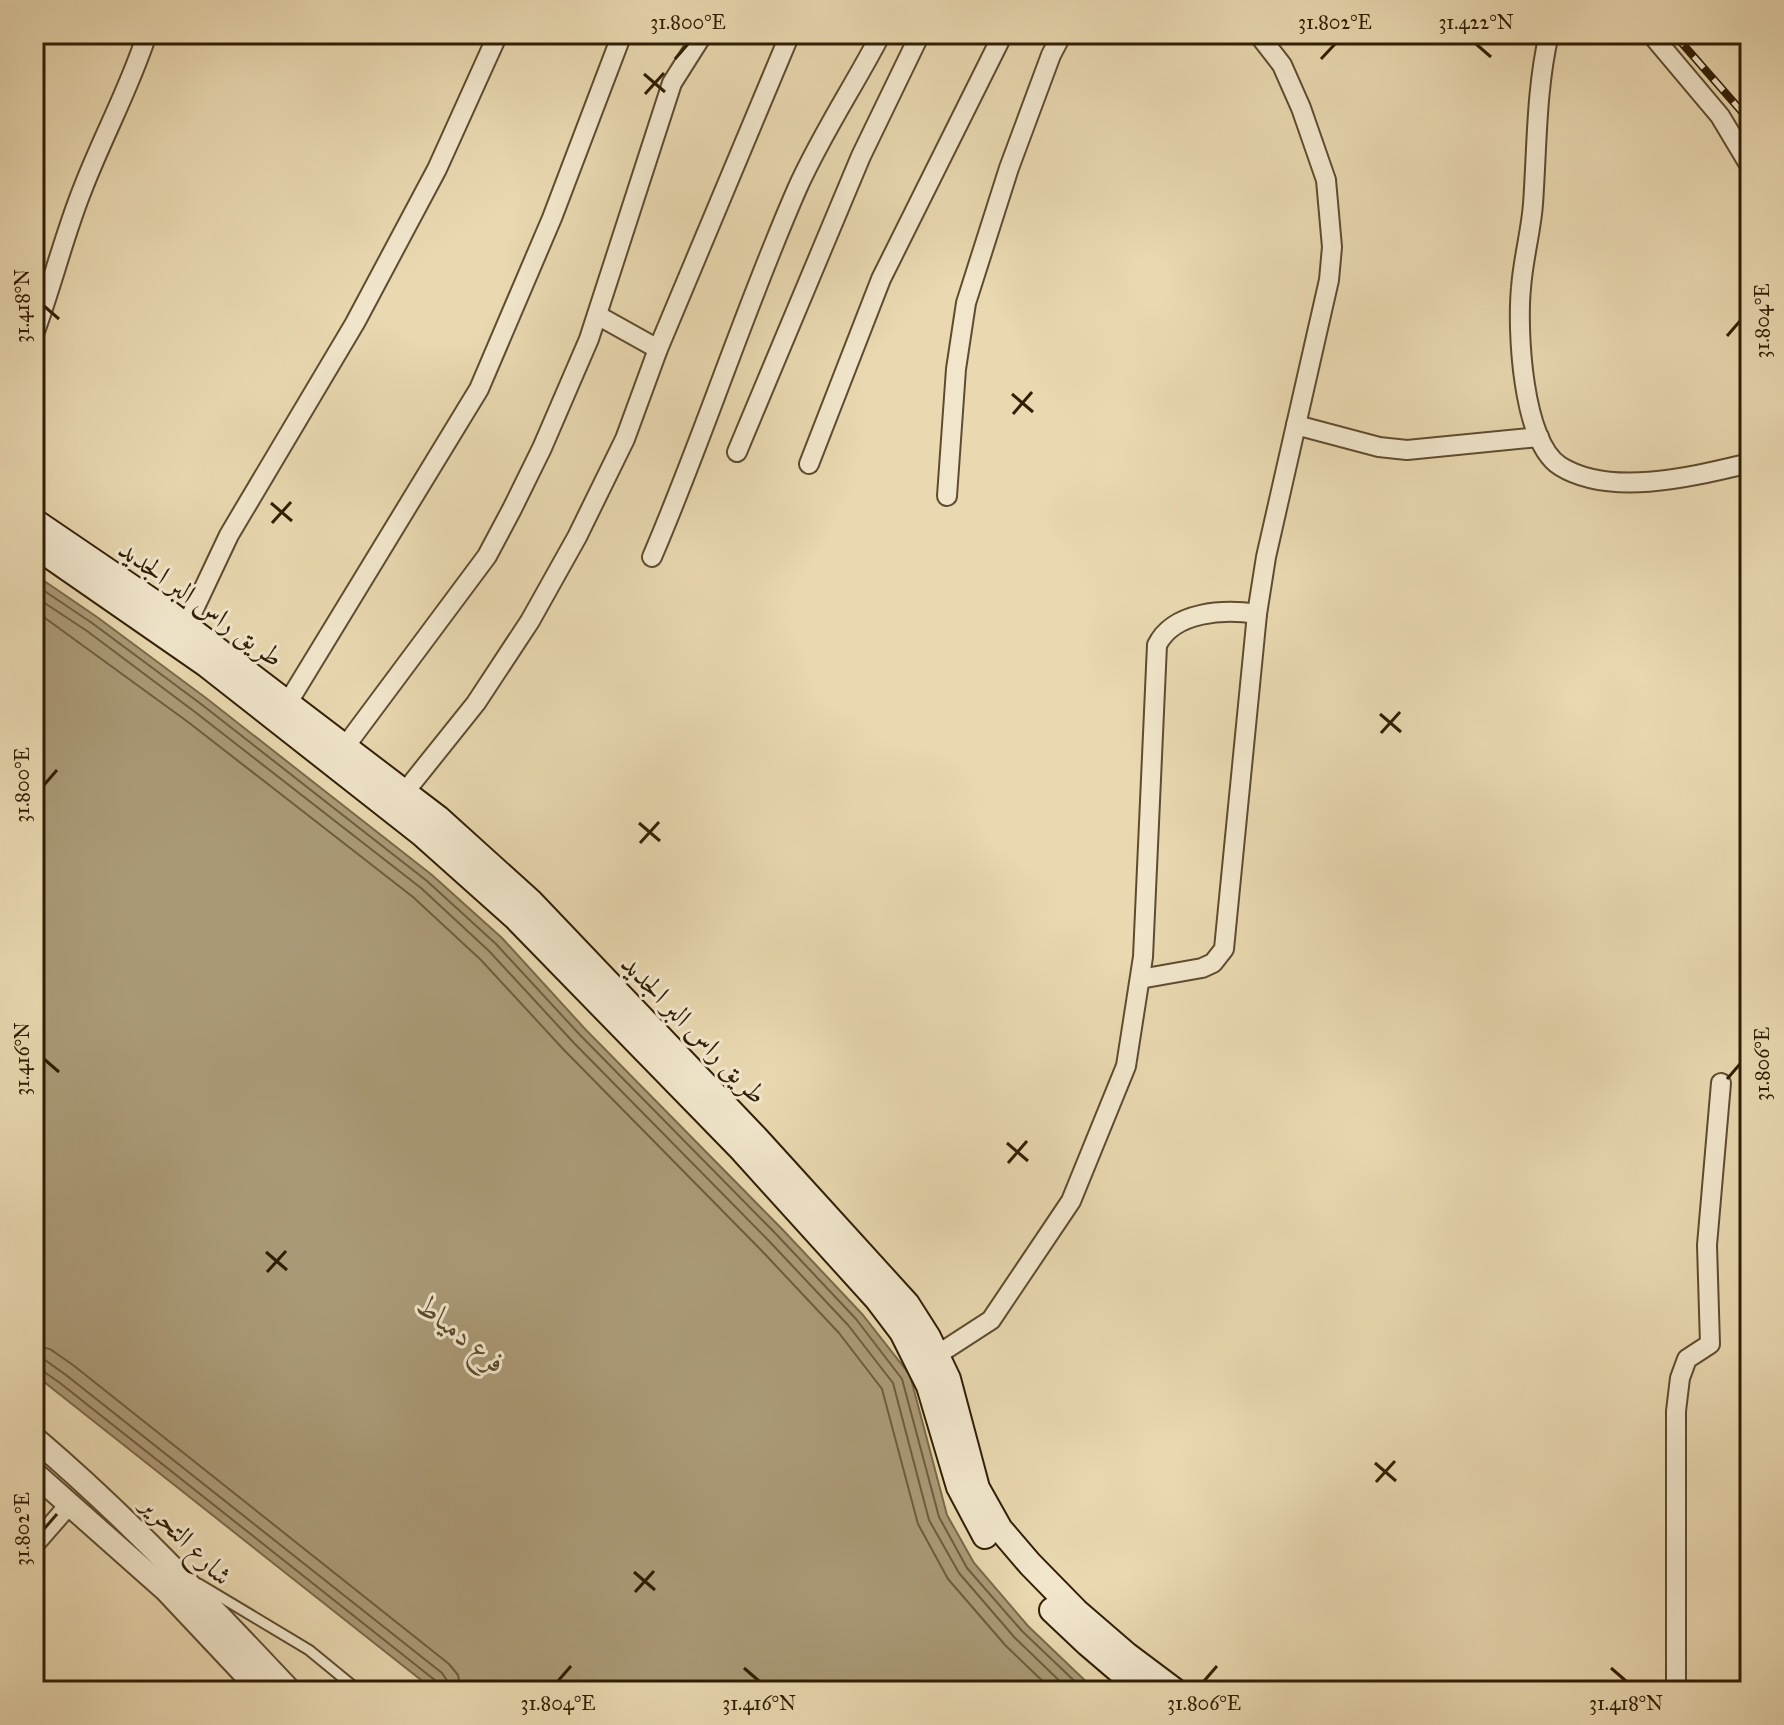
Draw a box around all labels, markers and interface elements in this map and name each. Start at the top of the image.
text: 31.800°E [650,10,726,34]
text: 31.802°E [1298,10,1372,34]
text: 31.422°N [1438,10,1514,34]
text: 31.418°N [10,269,34,343]
text: 31.804°E [1750,283,1774,359]
street label: طريق راس البر الجديد [111,531,291,675]
text: 31.800°E [10,747,34,823]
street label: طريق راس البر الجديد [613,946,775,1112]
text: 31.416°N [10,1022,34,1096]
text: 31.806°E [1750,1027,1774,1101]
water label: فرع دمياط [405,1287,514,1386]
street label: شارع التحرير [128,1485,240,1597]
text: 31.802°E [10,1492,34,1566]
text: 31.804°E [520,1691,596,1715]
text: 31.416°N [722,1691,796,1715]
text: 31.806°E [1167,1691,1241,1715]
text: 31.418°N [1589,1691,1663,1715]

